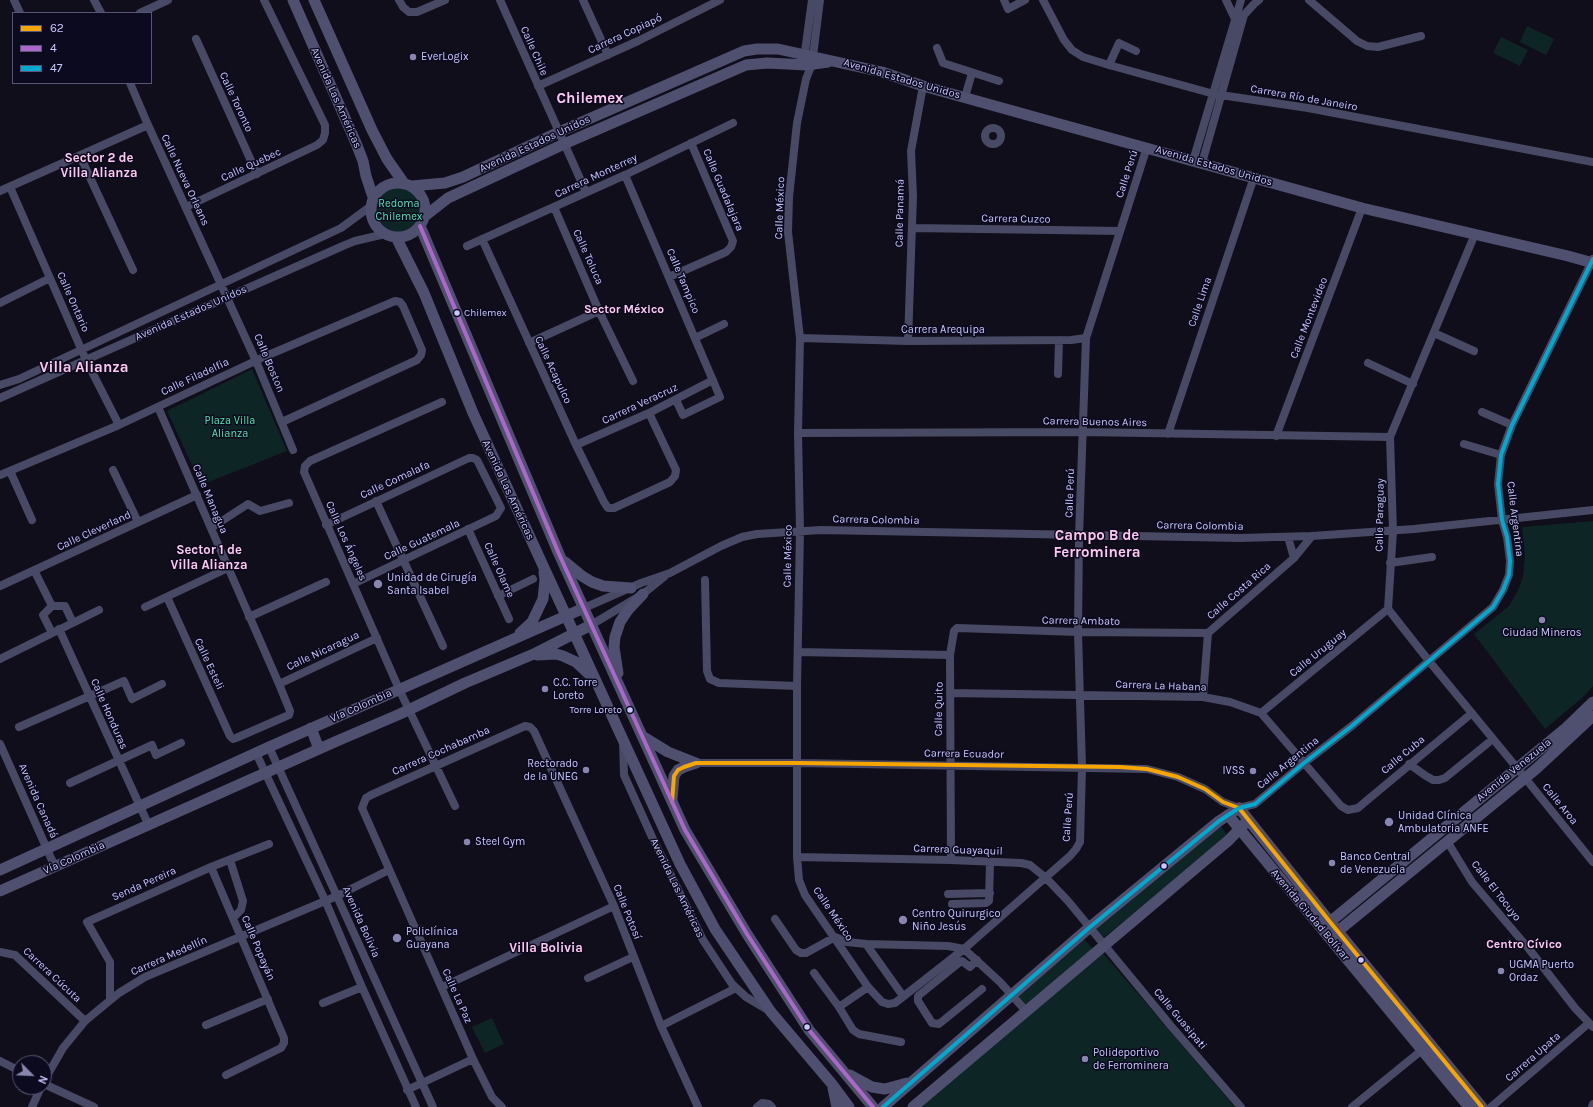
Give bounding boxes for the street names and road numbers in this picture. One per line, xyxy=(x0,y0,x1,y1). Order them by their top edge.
street label: Carrera Copiapó xyxy=(586,11,664,57)
street label: Calle Chile xyxy=(517,24,551,78)
street label: Avenida Las Américas xyxy=(308,46,364,150)
street label: Avenida Estados Unidos xyxy=(842,56,962,102)
street label: Calle Toronto xyxy=(216,70,256,134)
street label: Carrera Río de Janeiro xyxy=(1249,82,1359,114)
street label: Avenida Estados Unidos xyxy=(477,112,593,176)
street label: Calle Nueva Orleans xyxy=(158,132,212,228)
street label: Avenida Estados Unidos xyxy=(1154,143,1274,189)
street label: Calle Quebec xyxy=(219,145,283,185)
street label: Calle Guadalajara xyxy=(700,147,746,233)
street label: Calle Perú xyxy=(1113,148,1141,200)
street label: Carrera Monterrey xyxy=(553,151,639,201)
street label: Calle México xyxy=(772,176,788,240)
street label: Calle Panamá xyxy=(893,179,907,247)
street label: Carrera Cuzco xyxy=(981,212,1051,226)
street label: Calle Toluca xyxy=(570,227,606,287)
street label: Calle Tampico xyxy=(663,246,703,316)
street label: Calle Ontario xyxy=(54,270,92,334)
street label: Calle Lima xyxy=(1185,275,1215,329)
street label: Calle Montevideo xyxy=(1287,276,1331,360)
street label: Avenida Estados Unidos xyxy=(133,282,249,344)
street label: Carrera Arequipa xyxy=(901,323,985,337)
street label: Calle Boston xyxy=(251,332,287,394)
street label: Calle Acapulco xyxy=(532,334,574,406)
street label: Calle Filadelfia xyxy=(159,355,231,399)
street label: Carrera Veracruz xyxy=(600,381,680,427)
street label: Carrera Buenos Aires xyxy=(1043,414,1147,430)
street label: Avenida Las Américas xyxy=(479,438,537,542)
street label: Calle Comalafa xyxy=(358,458,432,502)
street label: Calle Managua xyxy=(189,462,231,536)
street label: Calle Perú xyxy=(1063,468,1077,518)
street label: Calle Paraguay xyxy=(1373,478,1387,552)
street label: Calle Argentina xyxy=(1504,481,1526,557)
street label: Calle Los Ángeles xyxy=(322,499,370,583)
street label: Calle Cleverland xyxy=(55,508,133,554)
street label: Carrera Colombia xyxy=(832,513,920,527)
street label: Calle Guatemala xyxy=(382,517,462,563)
street label: Carrera Colombia xyxy=(1156,519,1244,533)
street label: Calle México xyxy=(781,525,795,587)
street label: Calle Olame xyxy=(481,540,517,600)
street label: Calle Costa Rica xyxy=(1204,560,1274,622)
street label: Carrera Ambato xyxy=(1042,614,1120,628)
street label: Calle Uruguay xyxy=(1287,626,1349,680)
street label: Calle Nicaragua xyxy=(285,628,361,674)
street label: Calle Esteli xyxy=(191,636,227,692)
street label: Calle Honduras xyxy=(87,677,131,751)
street label: Carrera La Habana xyxy=(1115,678,1207,694)
street label: Calle Quito xyxy=(932,682,946,736)
street label: Vía Colombia xyxy=(328,687,394,725)
street label: Carrera Cochabamba xyxy=(390,723,492,779)
street label: Calle Cuba xyxy=(1378,733,1428,777)
street label: Calle Argentina xyxy=(1254,734,1322,792)
street label: Avenida Venezuela xyxy=(1474,736,1554,804)
street label: Carrera Ecuador xyxy=(924,747,1004,761)
street label: Avenida Canadá xyxy=(16,762,60,840)
street label: Calle Aroa xyxy=(1539,781,1581,827)
street label: Calle Perú xyxy=(1060,792,1076,842)
street label: Avenida Las Américas xyxy=(647,836,707,940)
street label: Vía Colombia xyxy=(41,839,107,877)
street label: Carrera Guayaquil xyxy=(913,842,1003,858)
street label: Calle El Tocuyo xyxy=(1468,858,1524,924)
street label: Senda Pereira xyxy=(110,864,178,904)
street label: Avenida Ciudad Bolívar xyxy=(1268,867,1352,963)
street label: Calle Potosí xyxy=(610,882,644,942)
street label: Avenida Bolivia xyxy=(339,884,383,960)
street label: Calle México xyxy=(810,884,856,944)
street label: Calle Popayán xyxy=(238,913,278,983)
street label: Carrera Medellín xyxy=(129,933,209,979)
street label: Carrera Cúcuta xyxy=(20,945,84,1005)
street label: Calle La Paz xyxy=(439,967,475,1025)
street label: Calle Guasipati xyxy=(1151,986,1209,1052)
street label: Carrera Upata xyxy=(1503,1029,1563,1085)

